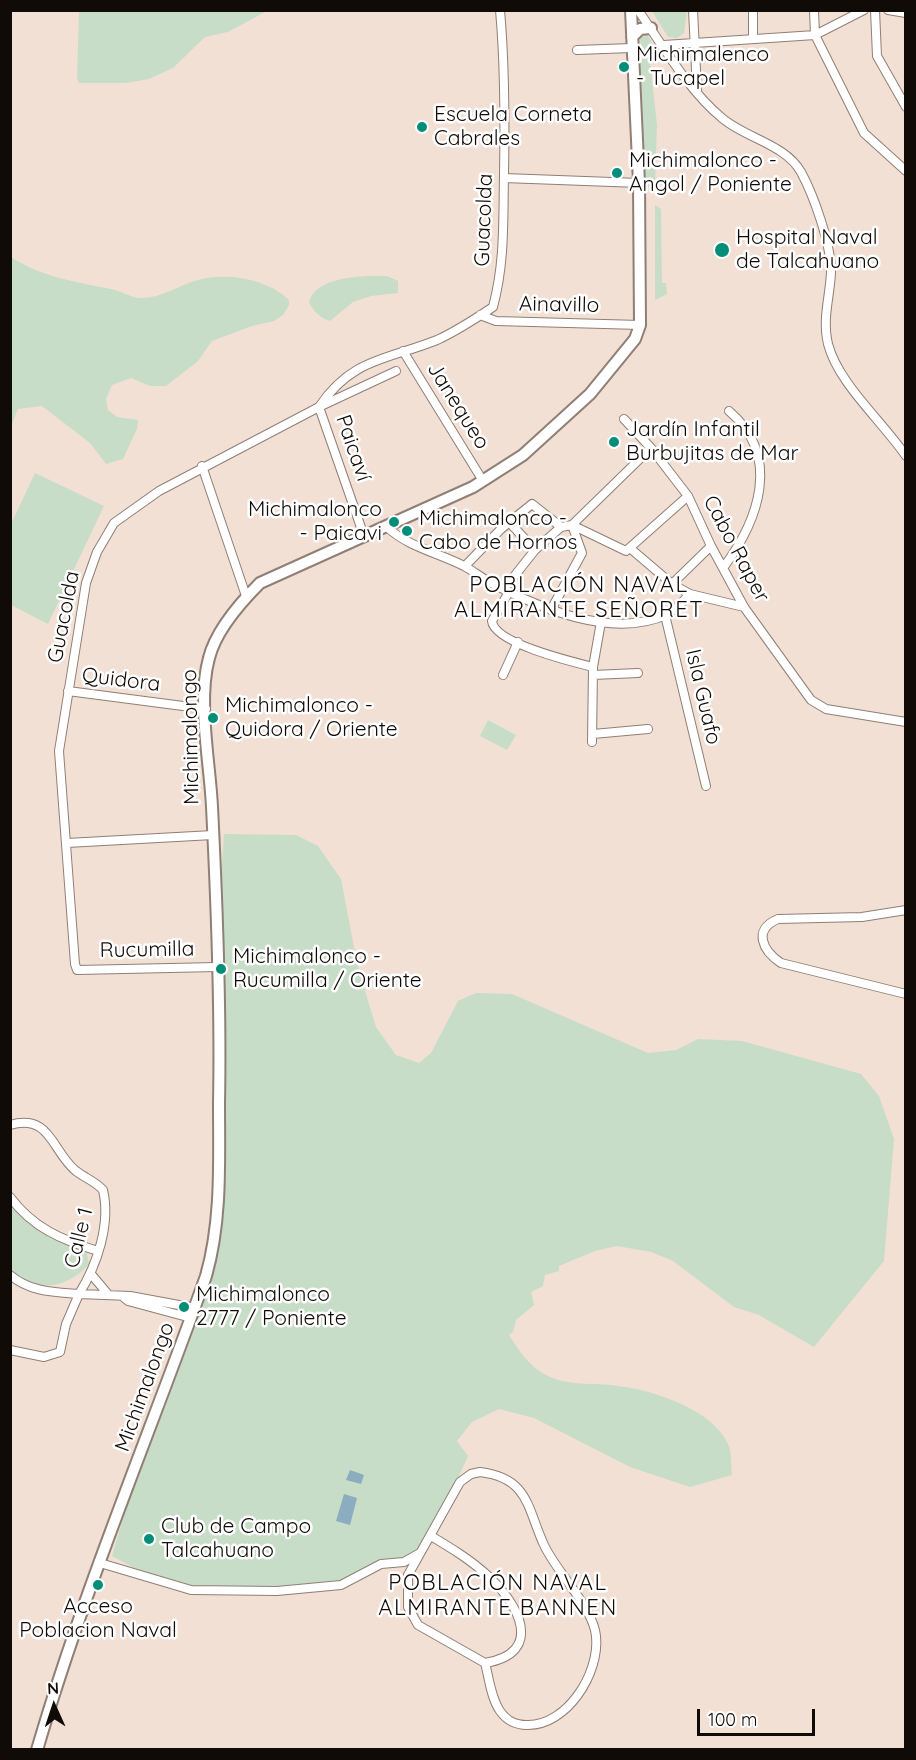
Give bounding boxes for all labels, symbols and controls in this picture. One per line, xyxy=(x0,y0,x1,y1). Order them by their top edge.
place label: Michimalenco - Tucapel xyxy=(636,42,769,92)
marker: Michimalenco - Tucapel xyxy=(617,60,631,74)
place label: Escuela Corneta Cabrales xyxy=(434,102,592,152)
marker: Escuela Corneta Cabrales xyxy=(415,120,429,134)
place label: Michimalonco - Angol / Poniente xyxy=(629,148,792,198)
marker: Michimalonco - Angol / Poniente xyxy=(610,166,624,180)
street label: Guacolda xyxy=(470,173,498,267)
place label: Hospital Naval de Talcahuano xyxy=(736,225,879,275)
marker: Hospital Naval de Talcahuano xyxy=(713,241,731,259)
street label: Ainavillo xyxy=(519,292,599,318)
street label: Janequeo xyxy=(421,358,495,454)
street label: Paicaví xyxy=(330,411,376,485)
place label: Jardín Infantil Burbujitas de Mar xyxy=(626,417,798,467)
marker: Jardín Infantil Burbujitas de Mar xyxy=(607,435,621,449)
street label: Cabo Raper xyxy=(697,491,775,607)
place label: Michimalonco - Paicavi xyxy=(248,497,382,547)
place label: Michimalonco - Cabo de Hornos xyxy=(419,506,577,556)
marker: Michimalonco - Paicavi xyxy=(387,515,401,529)
marker: Michimalonco - Cabo de Hornos xyxy=(400,524,414,538)
street label: Guacolda xyxy=(43,569,85,665)
district label: POBLACIÓN NAVAL ALMIRANTE SEÑORET xyxy=(454,572,704,624)
street label: Isla Guafo xyxy=(680,647,726,747)
street label: Quidora xyxy=(80,663,162,697)
street label: Michimalongo xyxy=(177,669,205,805)
place label: Michimalonco - Quidora / Oriente xyxy=(225,693,398,743)
marker: Michimalonco - Quidora / Oriente xyxy=(206,711,220,725)
street label: Rucumilla xyxy=(99,937,195,963)
place label: Michimalonco - Rucumilla / Oriente xyxy=(233,944,422,994)
marker: Michimalonco - Rucumilla / Oriente xyxy=(214,962,228,976)
street label: Calle 1 xyxy=(59,1205,99,1271)
place label: Michimalonco 2777 / Poniente xyxy=(196,1282,346,1332)
marker: Michimalonco 2777 / Poniente xyxy=(177,1300,191,1314)
street label: Michimalongo xyxy=(110,1319,180,1455)
place label: Club de Campo Talcahuano xyxy=(161,1514,311,1564)
marker: Club de Campo Talcahuano xyxy=(142,1532,156,1546)
district label: POBLACIÓN NAVAL ALMIRANTE BANNEN xyxy=(378,1570,618,1622)
marker: Acceso Poblacion Naval xyxy=(91,1578,105,1592)
place label: Acceso Poblacion Naval xyxy=(19,1594,177,1644)
north arrow xyxy=(24,1676,84,1736)
text: N xyxy=(47,1678,59,1698)
scale bar xyxy=(700,1697,818,1735)
text: 100 m xyxy=(708,1708,757,1731)

